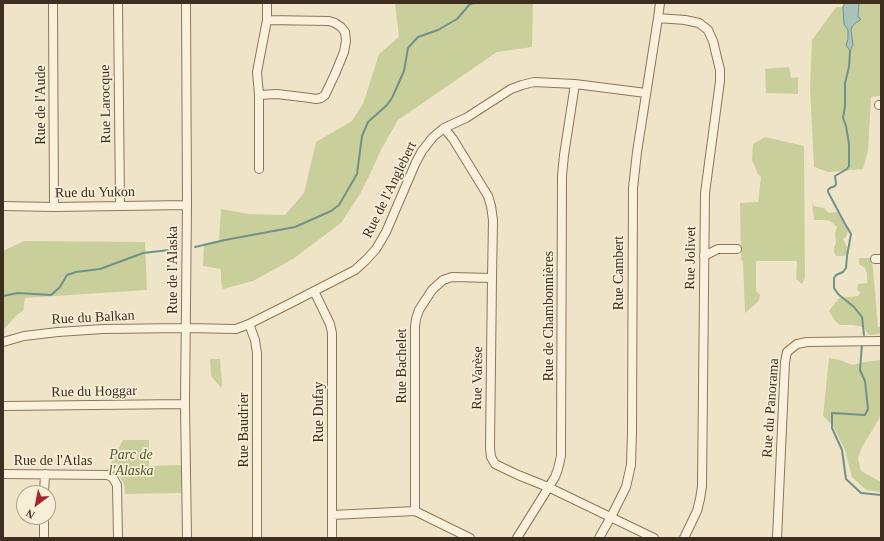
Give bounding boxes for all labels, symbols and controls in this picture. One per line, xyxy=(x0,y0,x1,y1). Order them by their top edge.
street label: Rue Larocque xyxy=(97,64,115,144)
street label: Rue de l'Aude xyxy=(33,65,49,145)
street label: Rue de l'Anglebert xyxy=(359,139,421,241)
street label: Rue du Yukon xyxy=(55,184,135,202)
street label: Rue de l'Alaska xyxy=(165,226,181,314)
street label: Rue Jolivet xyxy=(682,226,700,290)
street label: Rue Cambert xyxy=(611,236,627,310)
street label: Rue de Chambonnières xyxy=(541,251,557,381)
street label: Rue du Balkan xyxy=(51,307,135,329)
street label: Rue Bachelet xyxy=(394,328,410,404)
street label: Rue Varèse xyxy=(469,346,487,410)
street label: Rue du Panorama xyxy=(759,358,783,458)
street label: Rue Dufay xyxy=(311,381,327,443)
street label: Rue du Hoggar xyxy=(51,383,137,401)
street label: Rue Baudrier xyxy=(236,392,252,468)
park label: Parc de l'Alaska xyxy=(109,447,153,480)
street label: Rue de l'Atlas xyxy=(14,453,92,469)
north arrow xyxy=(16,485,56,525)
text: N xyxy=(24,507,37,522)

